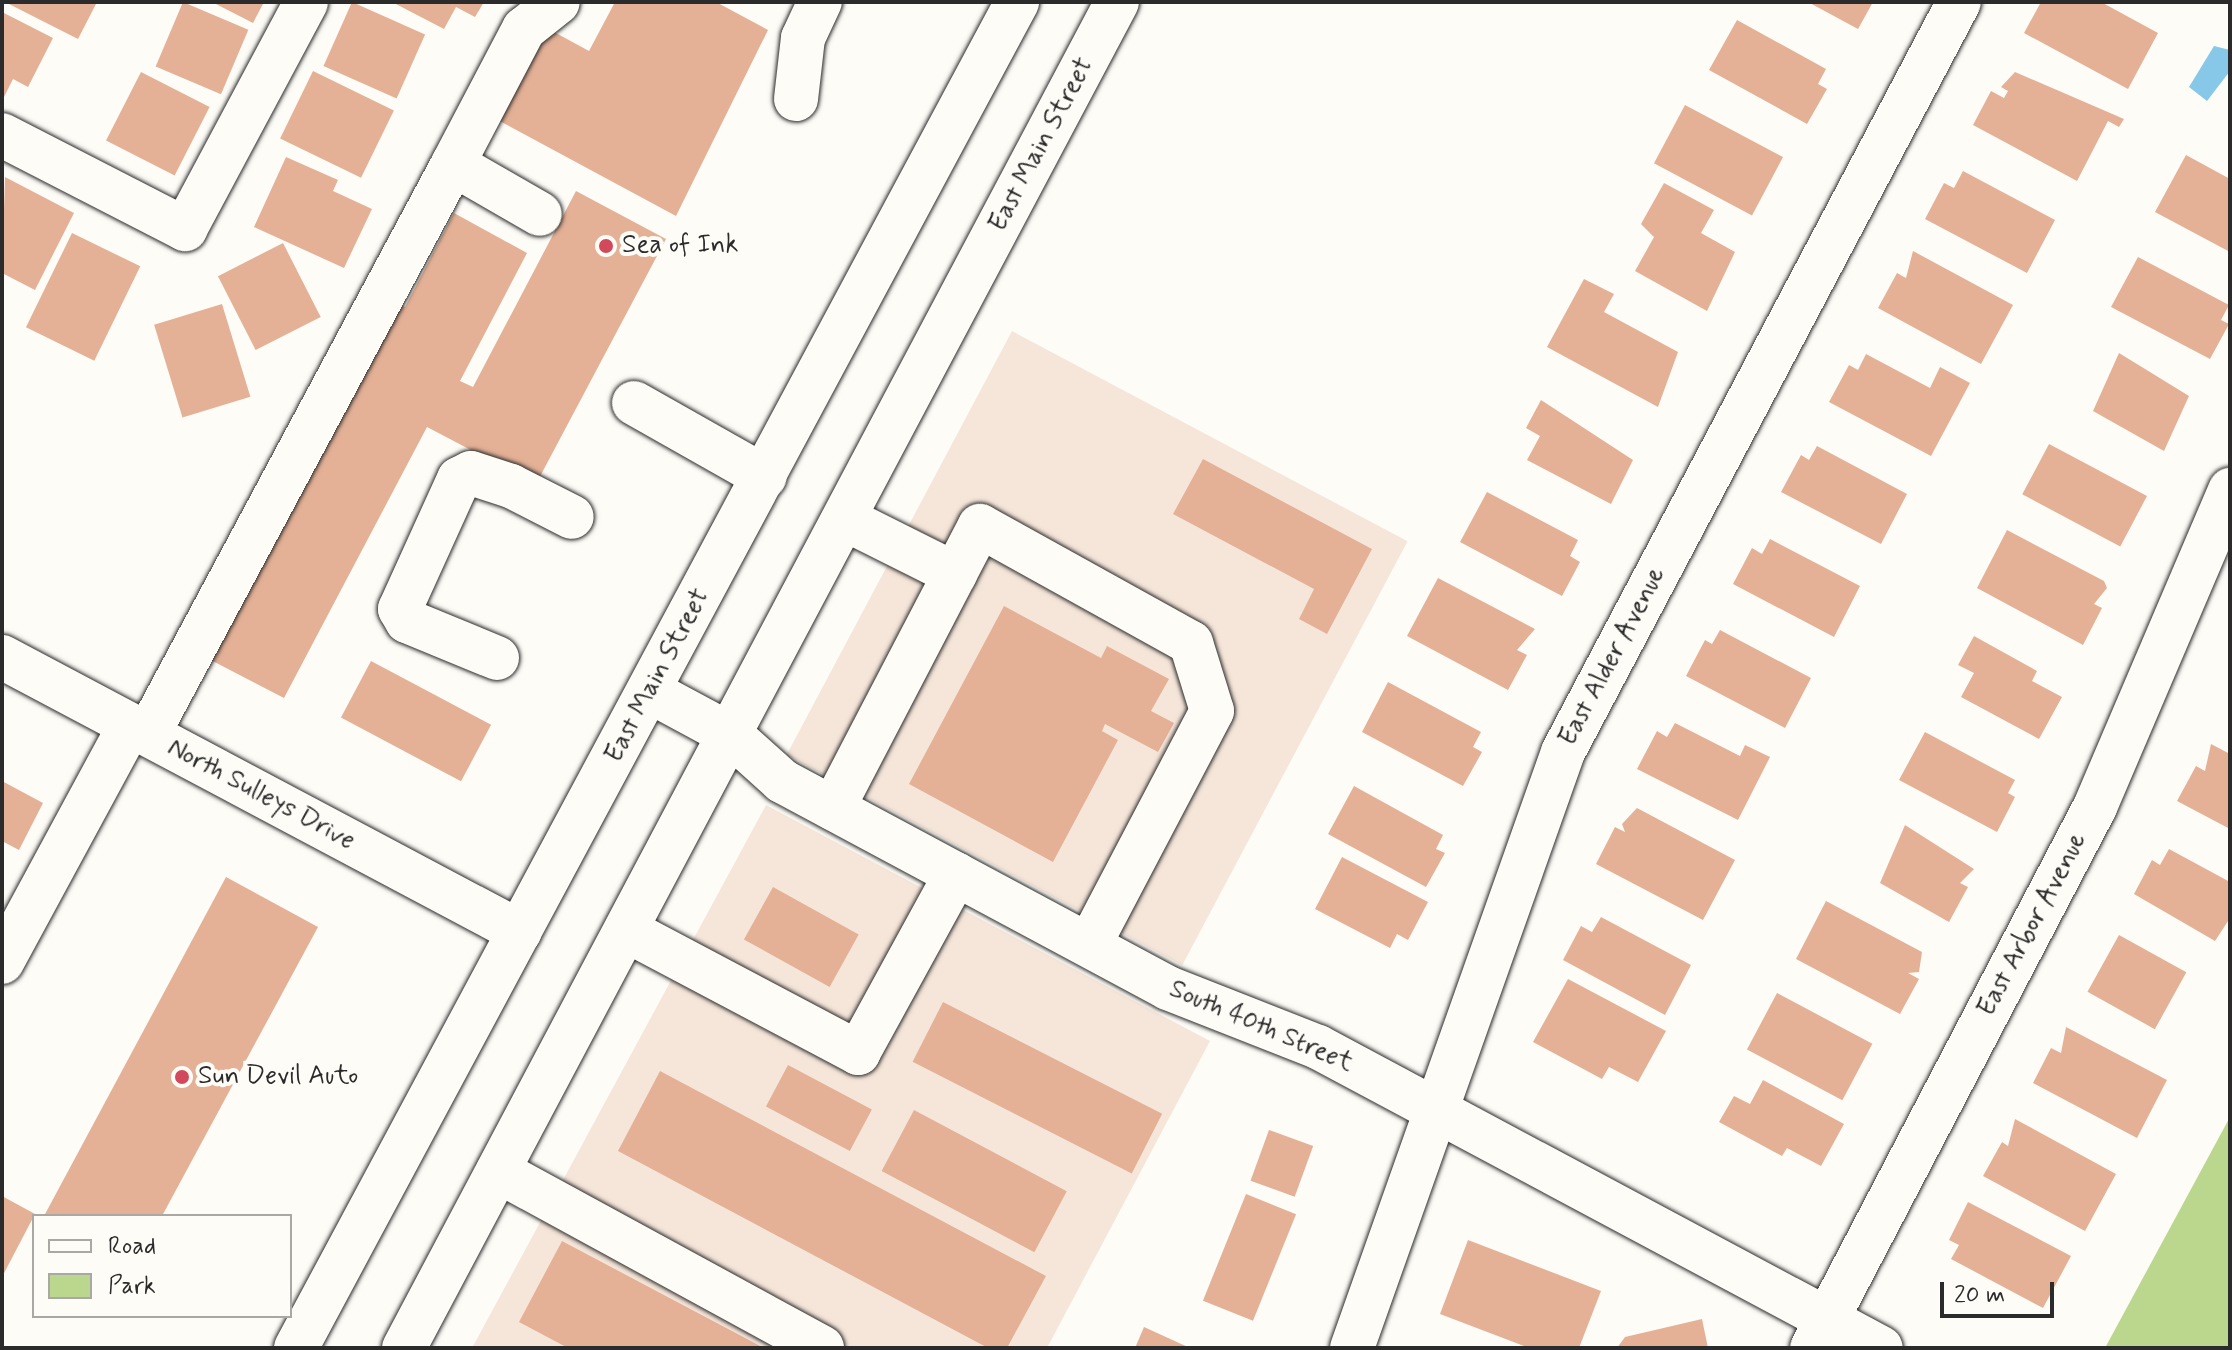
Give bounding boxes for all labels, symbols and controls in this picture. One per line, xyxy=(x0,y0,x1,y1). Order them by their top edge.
street label: East Main Street xyxy=(983,53,1101,237)
place label: Sea of Ink xyxy=(622,230,740,262)
marker: Sea of Ink xyxy=(597,237,615,255)
street label: East Alder Avenue xyxy=(1552,561,1674,753)
street label: East Main Street xyxy=(599,584,717,768)
street label: North Sulleys Drive xyxy=(163,733,359,857)
street label: East Arbor Avenue xyxy=(1971,826,2095,1024)
street label: South 40th Street xyxy=(1164,974,1358,1080)
place label: Sun Devil Auto xyxy=(198,1061,357,1093)
marker: Sun Devil Auto xyxy=(173,1068,191,1086)
legend xyxy=(32,1214,292,1318)
text: Road xyxy=(108,1231,156,1262)
scale bar xyxy=(1944,1266,2058,1316)
text: Park xyxy=(108,1271,156,1302)
text: 20 m xyxy=(1954,1280,2005,1311)

